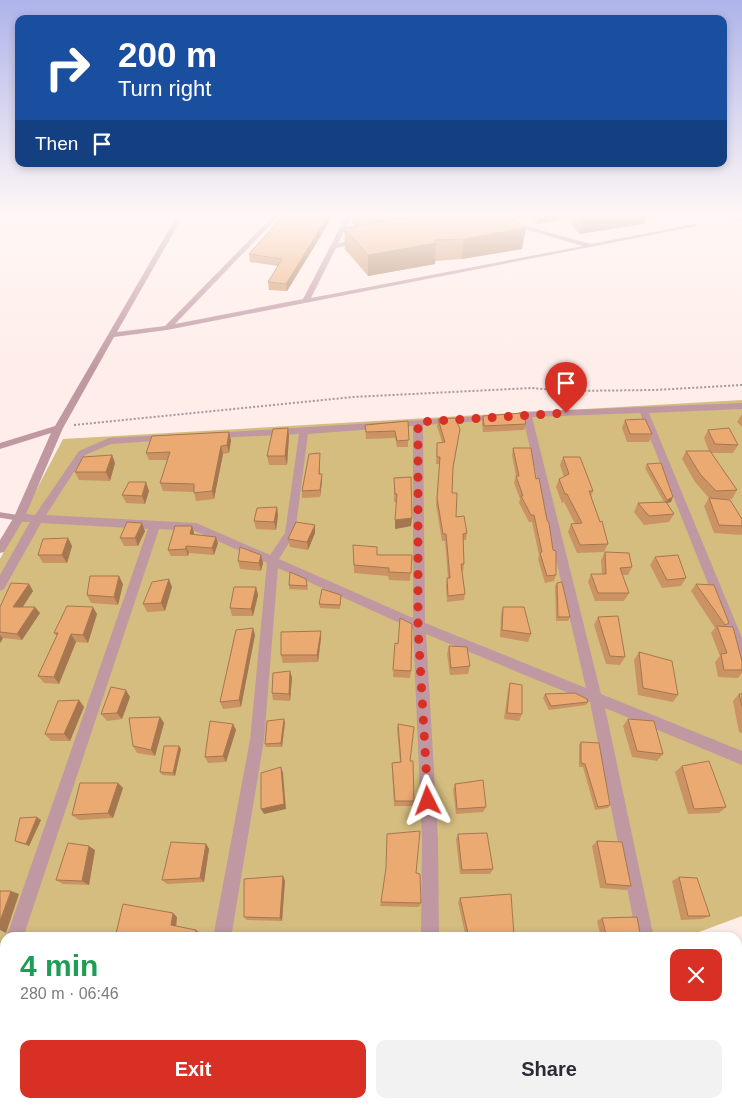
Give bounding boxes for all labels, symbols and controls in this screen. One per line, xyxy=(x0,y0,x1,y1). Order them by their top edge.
icon: right xyxy=(35,35,100,100)
text: 200 m xyxy=(118,35,217,74)
text: Turn right xyxy=(118,76,211,101)
icon: arrive xyxy=(88,130,116,158)
text: Then xyxy=(35,133,78,154)
pin xyxy=(545,362,587,413)
icon: arrive xyxy=(552,369,580,397)
position arrow xyxy=(401,774,453,826)
text: 4 min xyxy=(20,949,98,982)
button: close xyxy=(670,949,722,1001)
text: 280 m · 06:46 xyxy=(20,985,119,1002)
button: Exit xyxy=(20,1040,366,1098)
button: Share xyxy=(376,1040,722,1098)

